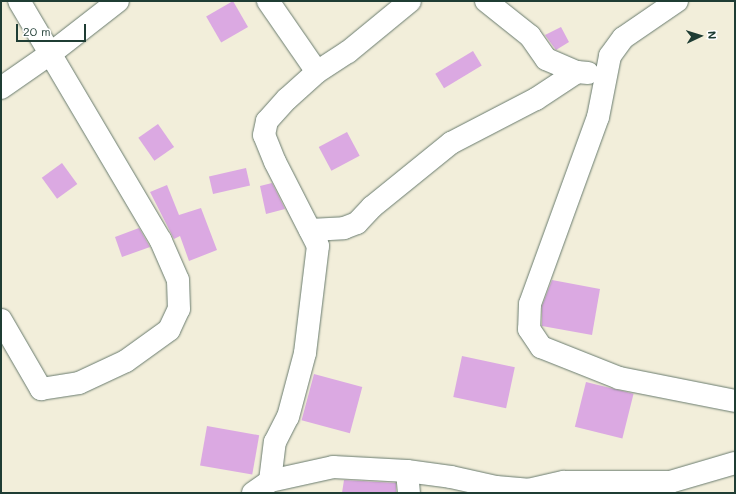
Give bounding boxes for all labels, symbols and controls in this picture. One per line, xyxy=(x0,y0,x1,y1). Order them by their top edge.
scale bar xyxy=(18,16,88,42)
north arrow xyxy=(680,16,720,56)
text: 20 m xyxy=(23,23,51,39)
text: N xyxy=(705,30,720,40)

